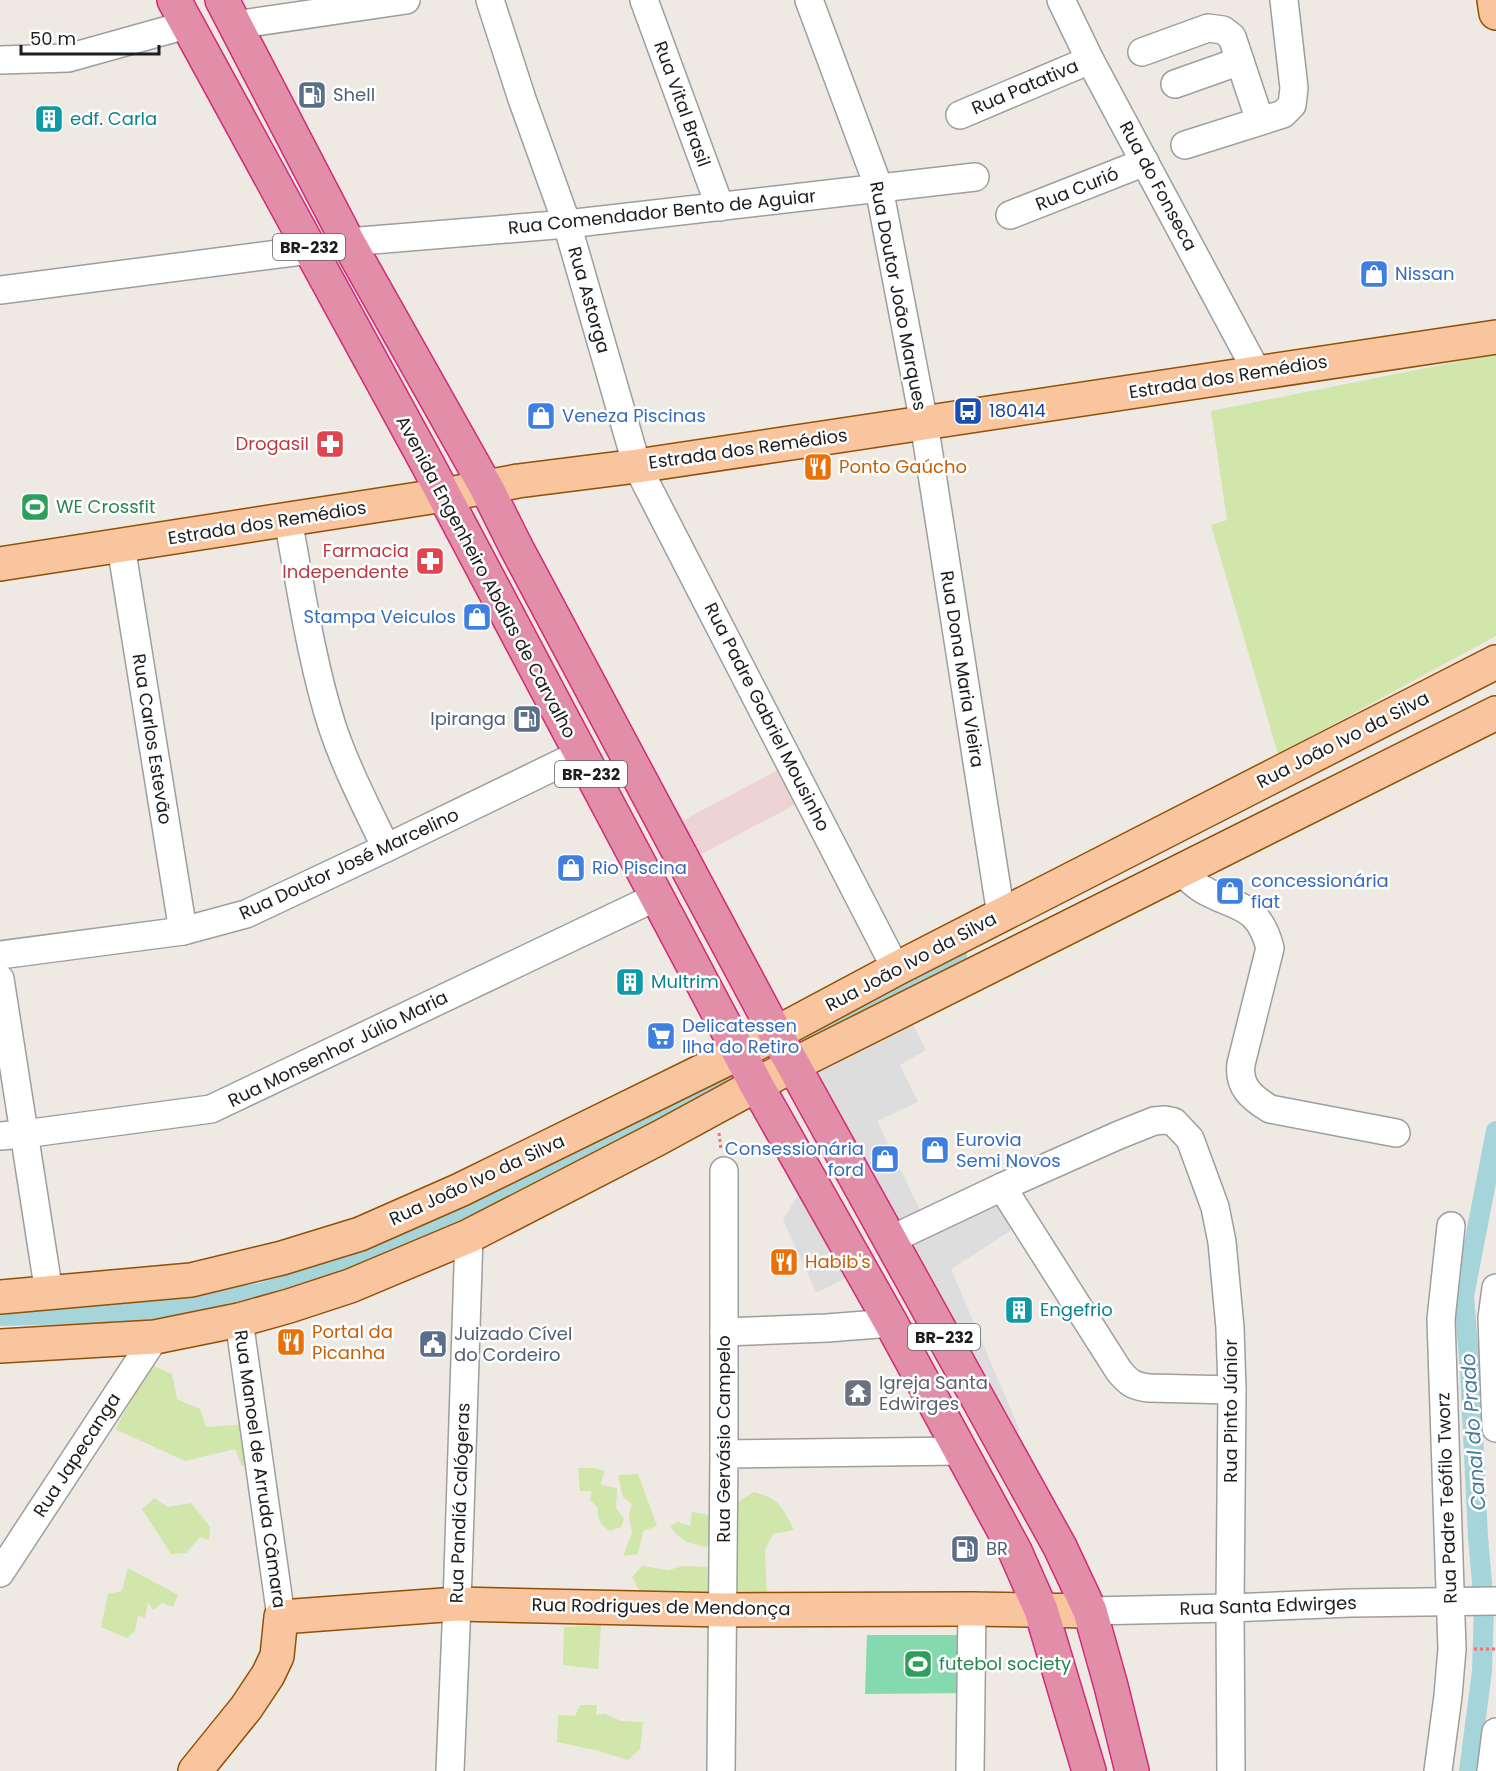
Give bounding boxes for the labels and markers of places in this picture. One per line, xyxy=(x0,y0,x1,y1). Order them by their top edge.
fuel station icon: Shell xyxy=(296,79,328,111)
place label: Shell xyxy=(333,82,375,107)
building icon: edf. Carla xyxy=(33,103,65,135)
place label: edf. Carla xyxy=(70,106,157,131)
shop icon: Nissan xyxy=(1358,258,1390,290)
place label: Nissan xyxy=(1395,261,1455,286)
bus stop icon: 180414 xyxy=(952,395,984,427)
place label: 180414 xyxy=(989,398,1046,423)
shop icon: Veneza Piscinas xyxy=(525,400,557,432)
place label: Veneza Piscinas xyxy=(562,403,706,428)
pharmacy icon: Drogasil xyxy=(314,428,346,460)
place label: Drogasil xyxy=(235,431,309,456)
restaurant icon: Ponto Gaúcho xyxy=(802,451,834,483)
place label: Ponto Gaúcho xyxy=(839,454,967,479)
sports icon: WE Crossfit xyxy=(19,491,51,523)
place label: WE Crossfit xyxy=(56,494,155,519)
place label: Farmacia Independente xyxy=(282,538,409,584)
pharmacy icon: Farmacia Independente xyxy=(414,545,446,577)
shop icon: Stampa Veiculos xyxy=(461,601,493,633)
place label: Stampa Veiculos xyxy=(303,604,456,629)
fuel station icon: Ipiranga xyxy=(511,703,543,735)
place label: Ipiranga xyxy=(430,706,506,731)
shop icon: Rio Piscina xyxy=(555,852,587,884)
place label: Rio Piscina xyxy=(592,855,687,880)
place label: concessionária fiat xyxy=(1251,868,1389,914)
shop icon: concessionária fiat xyxy=(1214,875,1246,907)
building icon: Multrim xyxy=(614,966,646,998)
place label: Multrim xyxy=(651,969,719,994)
place label: Delicatessen Ilha do Retiro xyxy=(682,1013,799,1059)
supermarket icon: Delicatessen Ilha do Retiro xyxy=(645,1020,677,1052)
place label: Eurovia Semi Novos xyxy=(956,1127,1061,1173)
shop icon: Eurovia Semi Novos xyxy=(919,1134,951,1166)
place label: Consessionária ford xyxy=(725,1136,864,1182)
shop icon: Consessionária ford xyxy=(869,1143,901,1175)
restaurant icon: Habib's xyxy=(768,1246,800,1278)
place label: Habib's xyxy=(805,1249,871,1274)
building icon: Engefrio xyxy=(1003,1294,1035,1326)
place label: Engefrio xyxy=(1040,1297,1113,1322)
place label: Portal da Picanha xyxy=(312,1319,393,1365)
place label: Juizado Cível do Cordeiro xyxy=(454,1321,572,1367)
restaurant icon: Portal da Picanha xyxy=(275,1326,307,1358)
public building icon: Juizado Cível do Cordeiro xyxy=(417,1328,449,1360)
place label: Igreja Santa Edwirges xyxy=(879,1370,988,1416)
temple icon: Igreja Santa Edwirges xyxy=(842,1377,874,1409)
fuel station icon: BR xyxy=(949,1533,981,1565)
place label: BR xyxy=(986,1536,1008,1561)
sports icon: futebol society xyxy=(902,1648,934,1680)
place label: futebol society xyxy=(939,1651,1071,1676)

